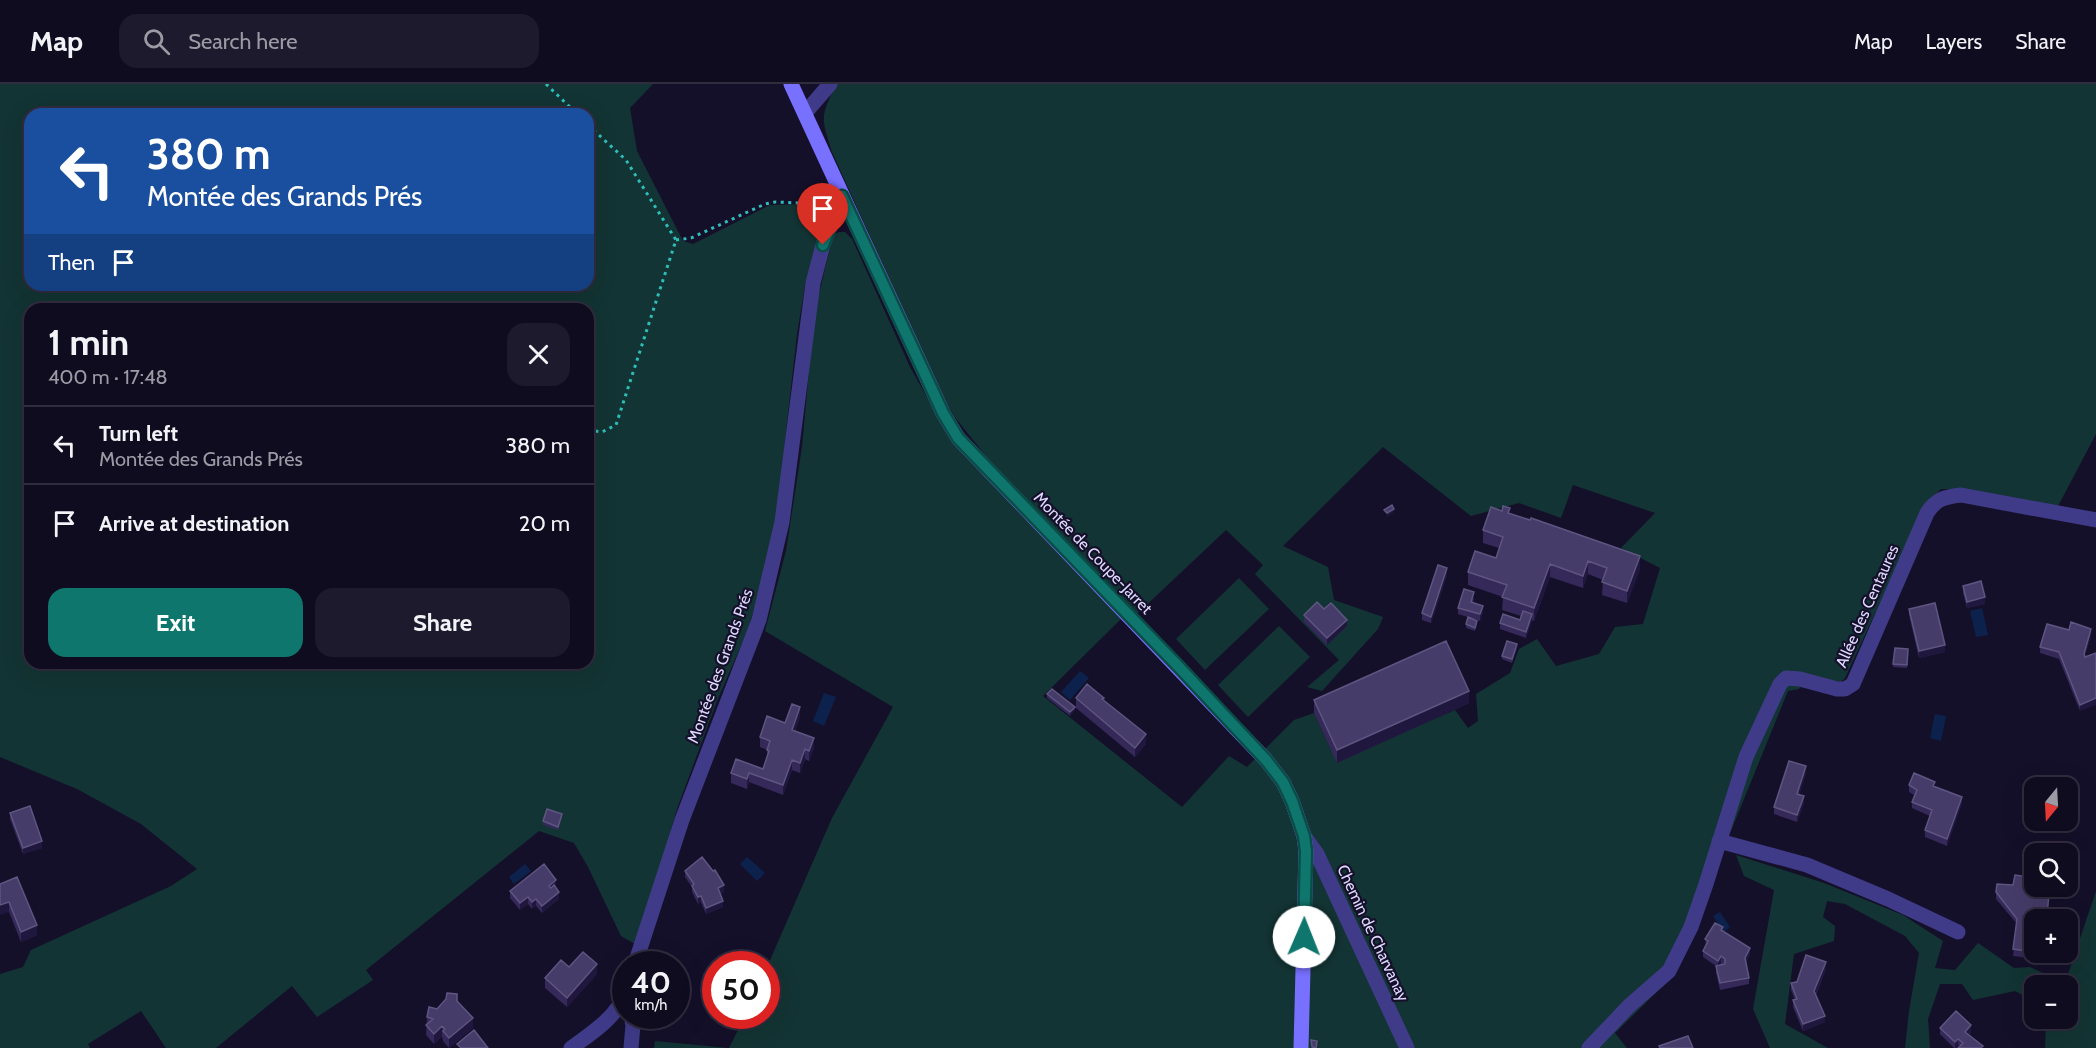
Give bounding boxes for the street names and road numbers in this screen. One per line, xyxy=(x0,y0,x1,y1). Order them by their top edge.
street label: Montée de Coupe-Jarret xyxy=(1030,488,1157,618)
street label: Allée des Centaures xyxy=(1831,541,1903,670)
street label: Montée des Grands Prés xyxy=(683,586,757,746)
street label: Chemin de Charvanay xyxy=(1333,862,1413,1004)

